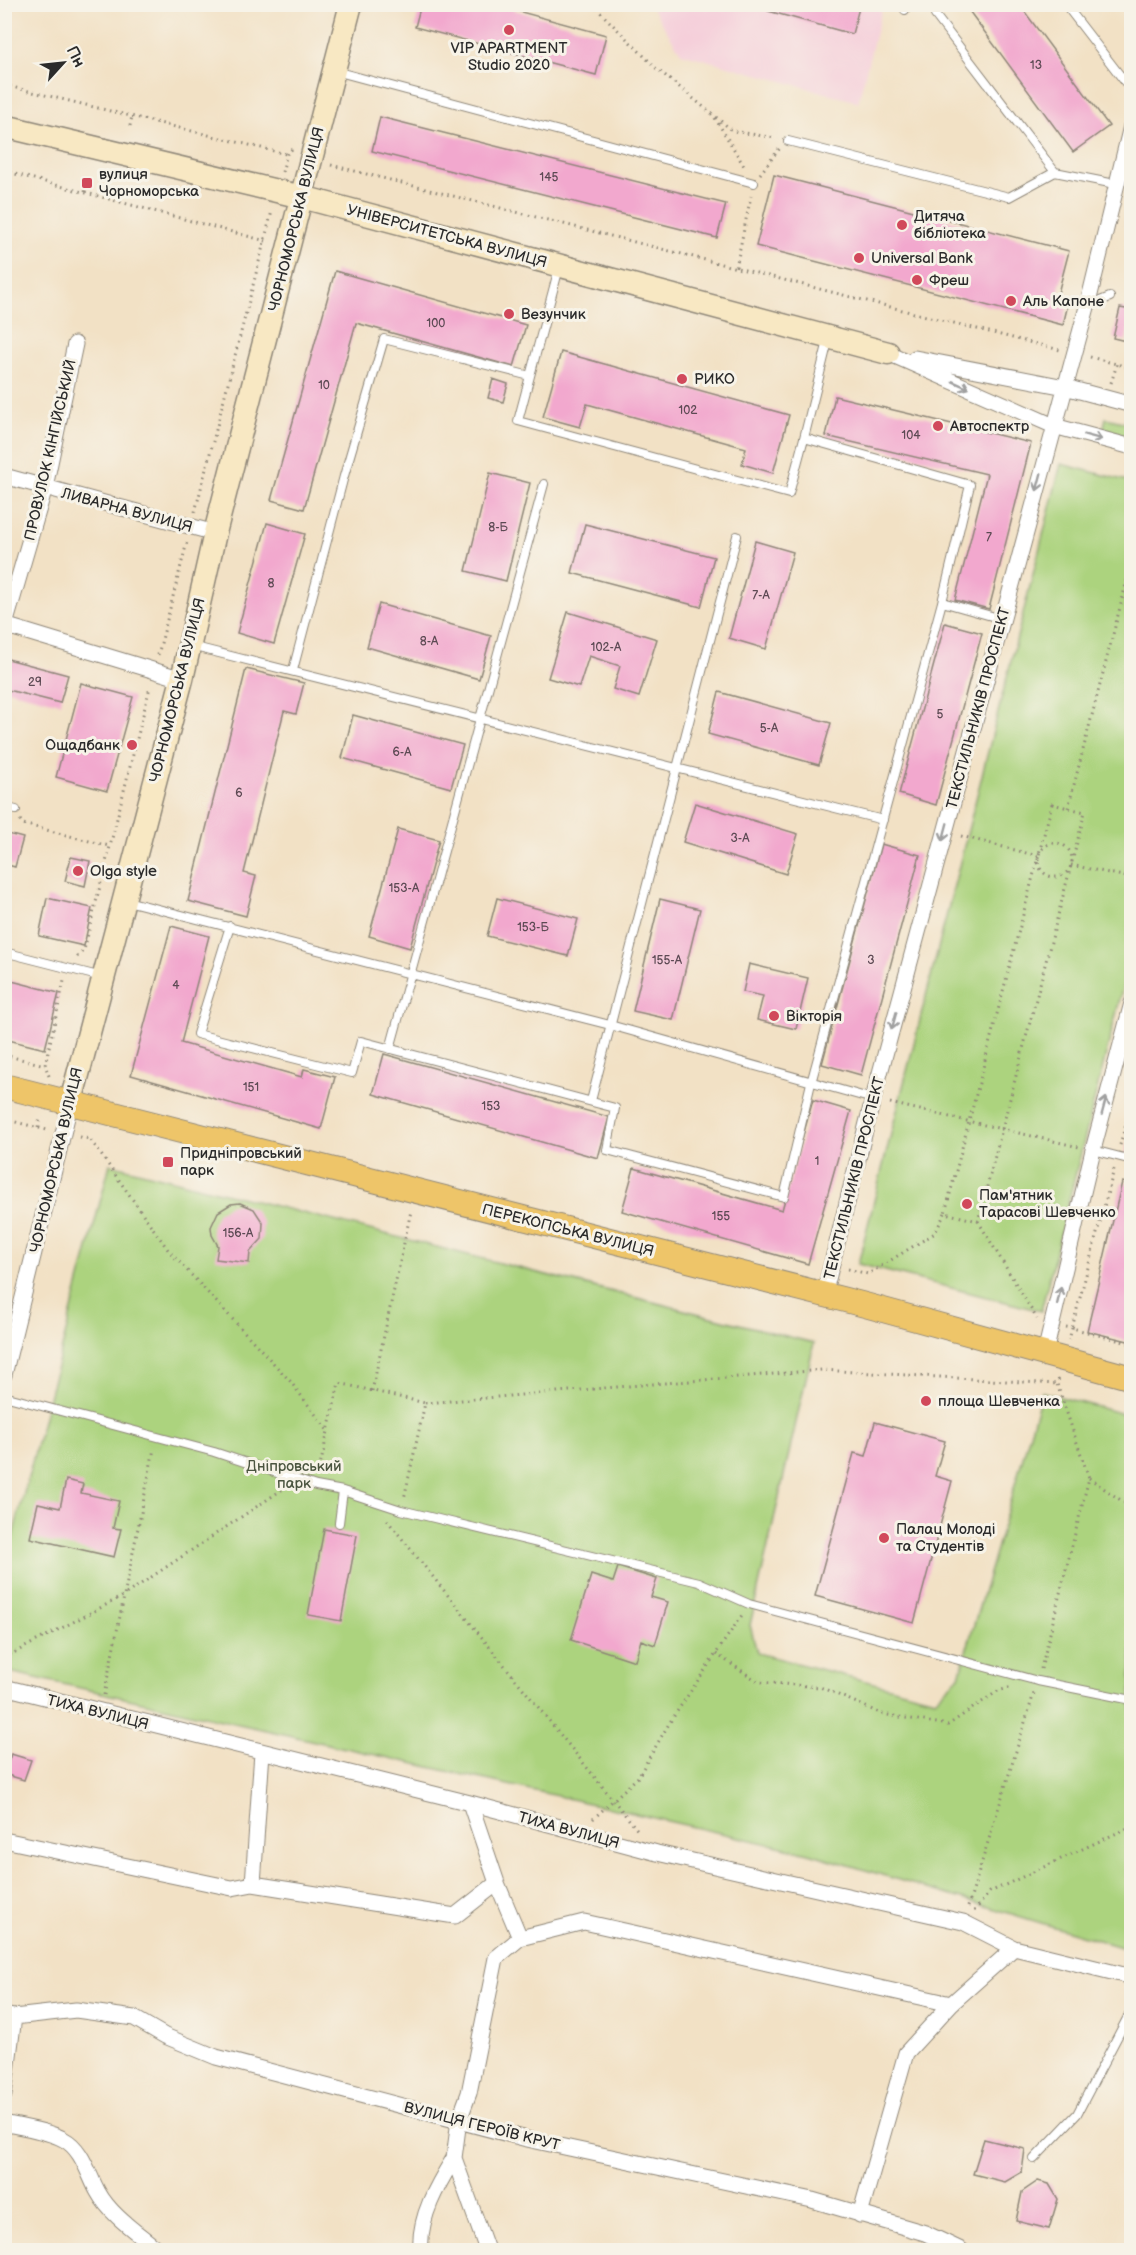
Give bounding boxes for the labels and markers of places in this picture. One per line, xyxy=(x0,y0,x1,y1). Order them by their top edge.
marker: VIP APARTMENT Studio 2020 xyxy=(502,23,516,37)
place label: VIP APARTMENT Studio 2020 xyxy=(451,39,567,75)
place label: вулиця Чорноморська xyxy=(99,165,199,201)
marker: вулиця Чорноморська xyxy=(80,176,94,190)
place label: Дитяча бібліотека xyxy=(914,207,986,243)
marker: Дитяча бібліотека xyxy=(895,218,909,232)
place label: Universal Bank xyxy=(871,249,973,268)
marker: Universal Bank xyxy=(852,251,866,265)
place label: Фреш xyxy=(929,271,969,290)
marker: Фреш xyxy=(910,273,924,287)
place label: Аль Капоне xyxy=(1022,292,1104,311)
marker: Аль Капоне xyxy=(1004,294,1018,308)
place label: Везунчик xyxy=(521,305,586,324)
marker: Везунчик xyxy=(502,307,516,321)
place label: РИКО xyxy=(694,370,735,389)
marker: РИКО xyxy=(675,372,689,386)
place label: Автоспектр xyxy=(949,417,1030,436)
marker: Автоспектр xyxy=(931,419,945,433)
place label: Ощадбанк xyxy=(45,736,120,755)
marker: Ощадбанк xyxy=(125,738,139,752)
place label: Olga style xyxy=(90,862,157,881)
marker: Olga style xyxy=(71,864,85,878)
place label: Вікторія xyxy=(786,1007,842,1026)
marker: Вікторія xyxy=(767,1009,781,1023)
place label: Придніпровський парк xyxy=(180,1144,302,1180)
marker: Придніпровський парк xyxy=(161,1155,175,1169)
place label: Пам'ятник Тарасові Шевченко xyxy=(979,1186,1116,1222)
marker: Пам'ятник Тарасові Шевченко xyxy=(960,1197,974,1211)
place label: площа Шевченка xyxy=(938,1392,1060,1411)
marker: площа Шевченка xyxy=(919,1394,933,1408)
place label: Палац Молоді та Студентів xyxy=(896,1520,995,1556)
marker: Палац Молоді та Студентів xyxy=(877,1531,891,1545)

